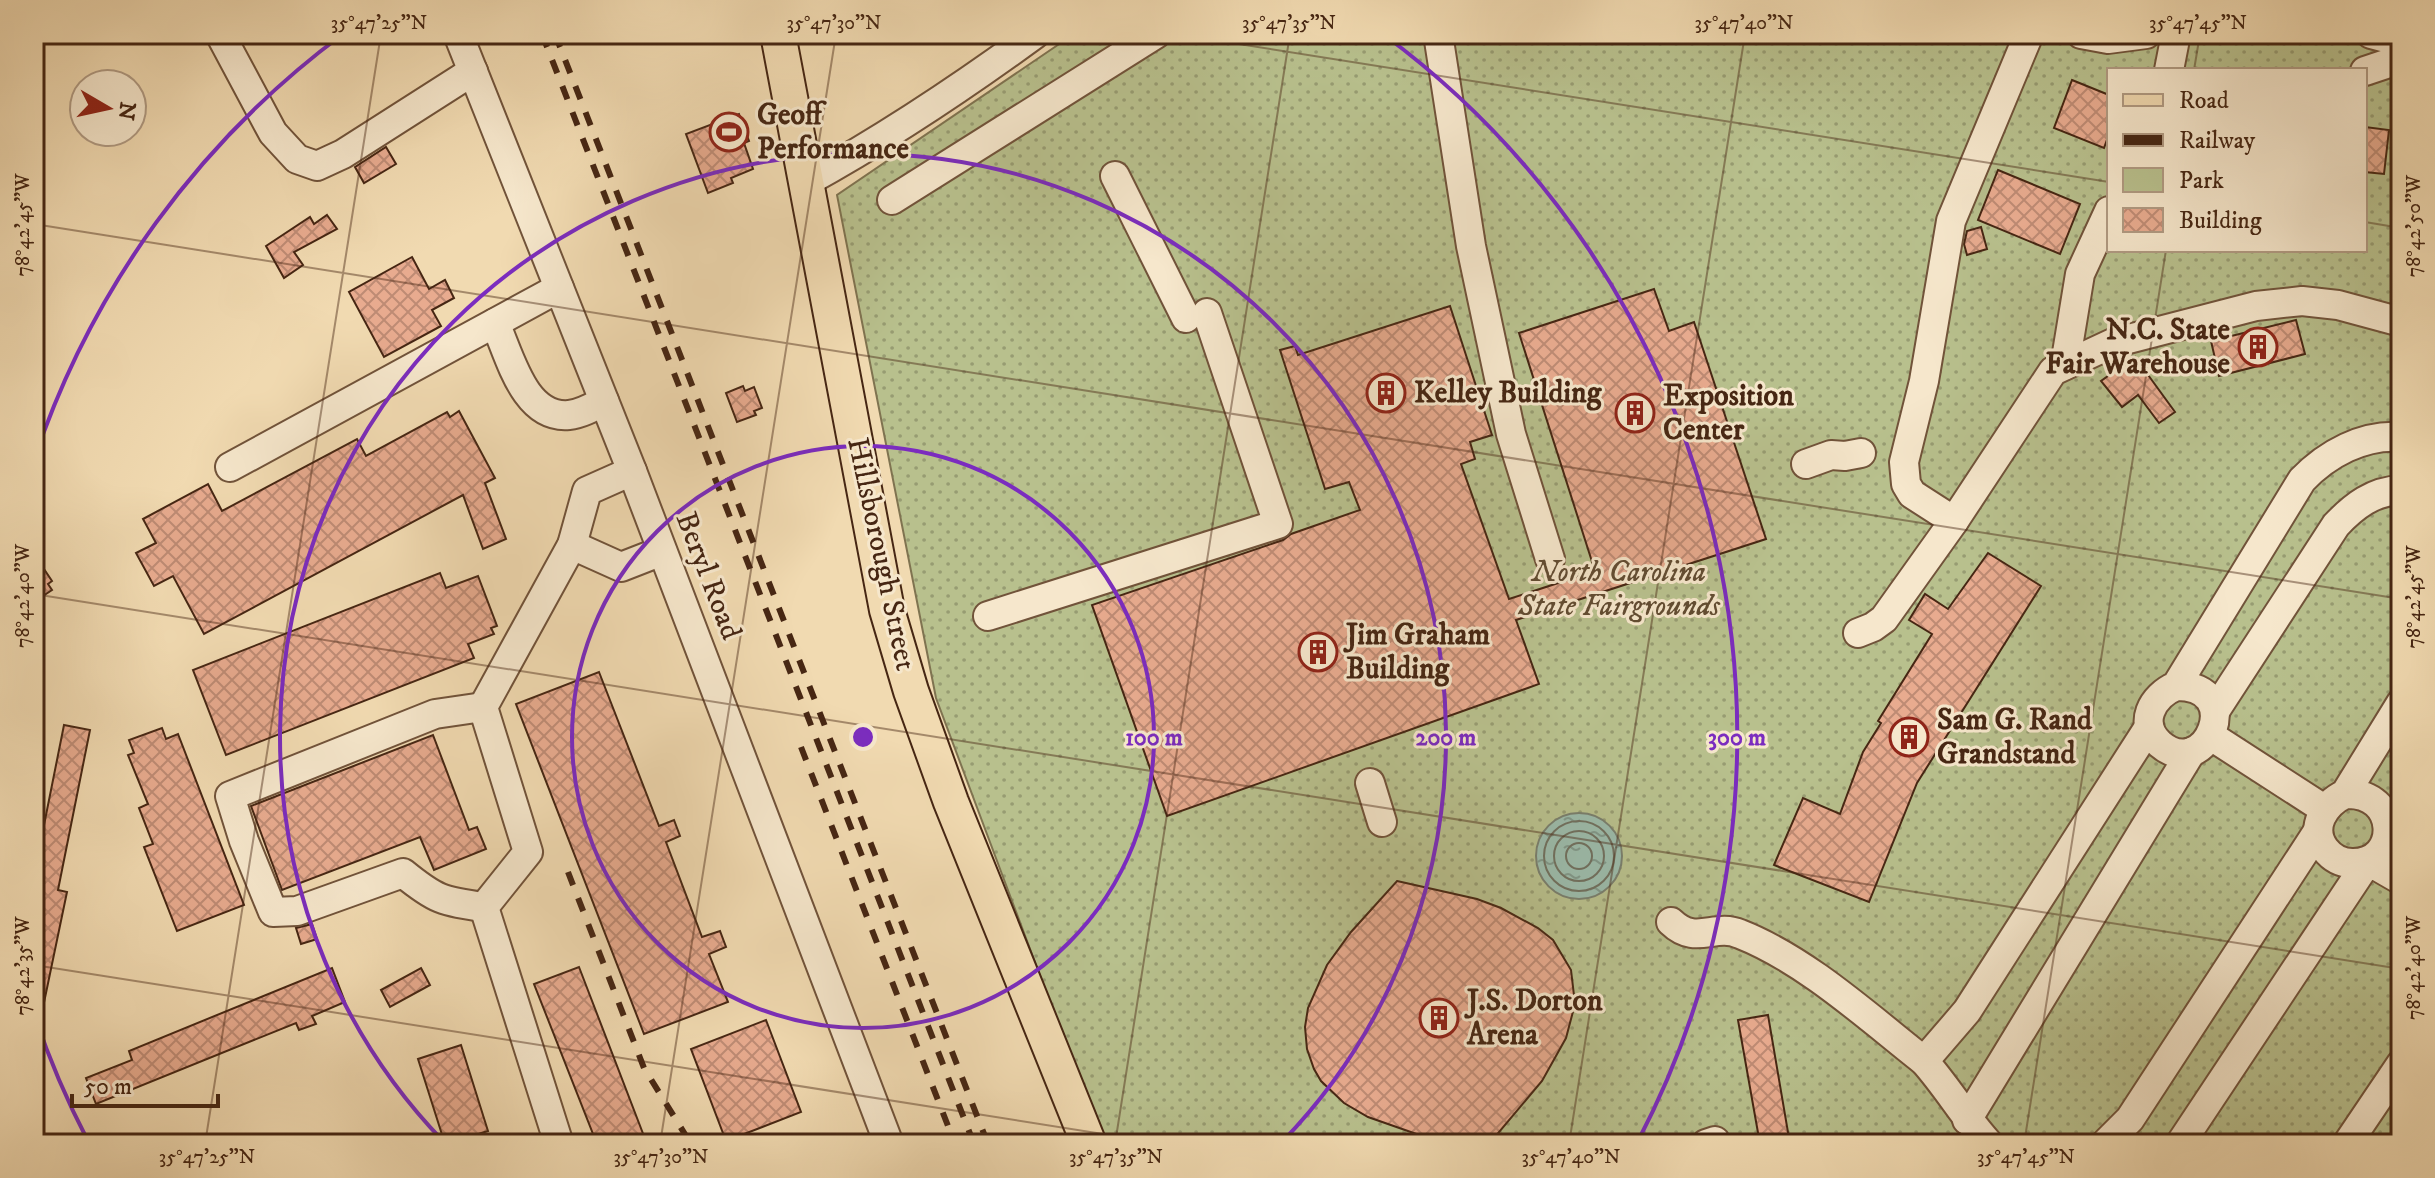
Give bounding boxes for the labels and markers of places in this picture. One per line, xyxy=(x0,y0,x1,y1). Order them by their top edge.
place label: Geoff Performance xyxy=(757,97,909,168)
sports icon: Geoff Performance xyxy=(708,111,750,153)
place label: N.C. State Fair Warehouse xyxy=(2045,312,2231,383)
building icon: N.C. State Fair Warehouse xyxy=(2237,326,2279,368)
building icon: Kelley Building xyxy=(1365,372,1407,414)
place label: Kelley Building xyxy=(1414,375,1603,412)
place label: Exposition Center xyxy=(1663,378,1794,449)
building icon: Exposition Center xyxy=(1614,392,1656,434)
place label: Jim Graham Building xyxy=(1343,617,1490,688)
building icon: Jim Graham Building xyxy=(1297,631,1339,673)
place label: Sam G. Rand Grandstand xyxy=(1937,702,2093,773)
building icon: Sam G. Rand Grandstand xyxy=(1888,716,1930,758)
centre of rings xyxy=(849,723,877,751)
place label: J.S. Dorton Arena xyxy=(1464,983,1603,1054)
building icon: J.S. Dorton Arena xyxy=(1418,997,1460,1039)

